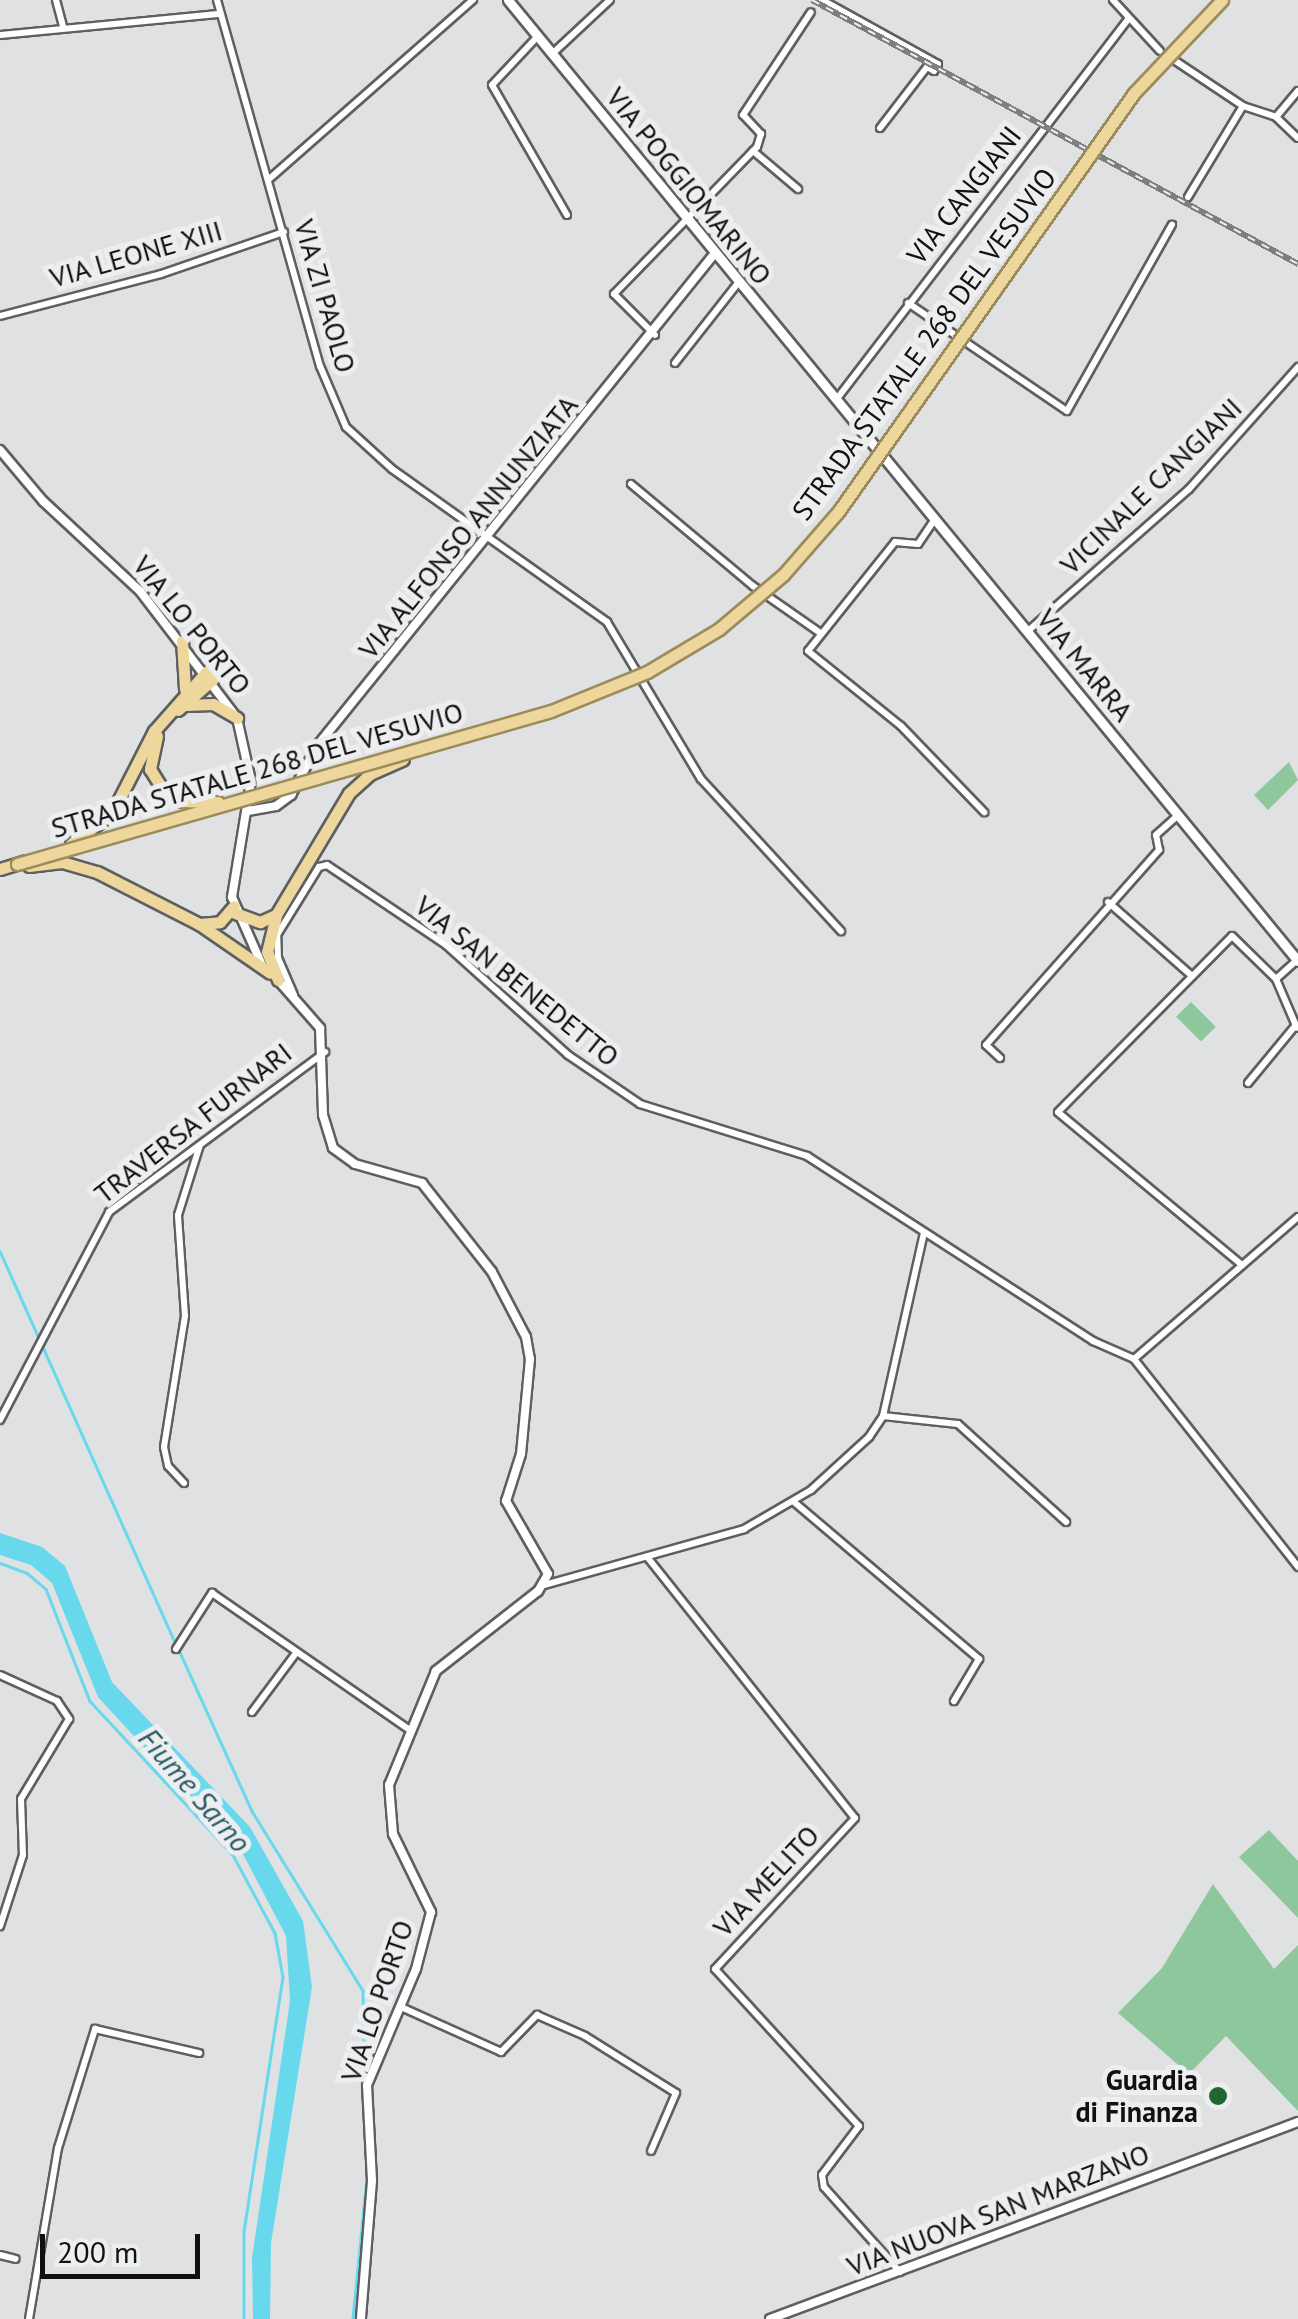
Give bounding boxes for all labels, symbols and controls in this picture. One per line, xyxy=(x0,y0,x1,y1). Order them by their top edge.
street label: VIA POGGIOMARINO xyxy=(599,80,779,292)
street label: VIA CANGIANI xyxy=(899,119,1029,271)
street label: STRADA STATALE 268 DEL VESUVIO xyxy=(784,160,1064,528)
street label: VIA LEONE XIII xyxy=(45,213,227,295)
street label: VIA ZI PAOLO xyxy=(287,215,363,377)
street label: VIA ALFONSO ANNUNZIATA xyxy=(351,387,585,667)
street label: VICINALE CANGIANI xyxy=(1053,391,1249,581)
street label: VIA LO PORTO xyxy=(126,548,258,702)
street label: VIA MARRA xyxy=(1029,602,1141,728)
street label: STRADA STATALE 268 DEL VESUVIO xyxy=(46,695,468,845)
street label: VIA SAN BENEDETTO xyxy=(408,888,626,1074)
street label: TRAVERSA FURNARI xyxy=(87,1035,299,1211)
water label: Fiume Sarno xyxy=(131,1721,259,1859)
street label: VIA MELITO xyxy=(706,1818,826,1944)
street label: VIA LO PORTO xyxy=(333,1915,421,2087)
place label: Guardia di Finanza xyxy=(1075,2063,1198,2129)
marker: Guardia di Finanza xyxy=(1207,2085,1229,2107)
street label: VIA NUOVA SAN MARZANO xyxy=(841,2136,1155,2284)
scale bar xyxy=(45,2214,205,2276)
text: 200 m xyxy=(57,2232,138,2271)

